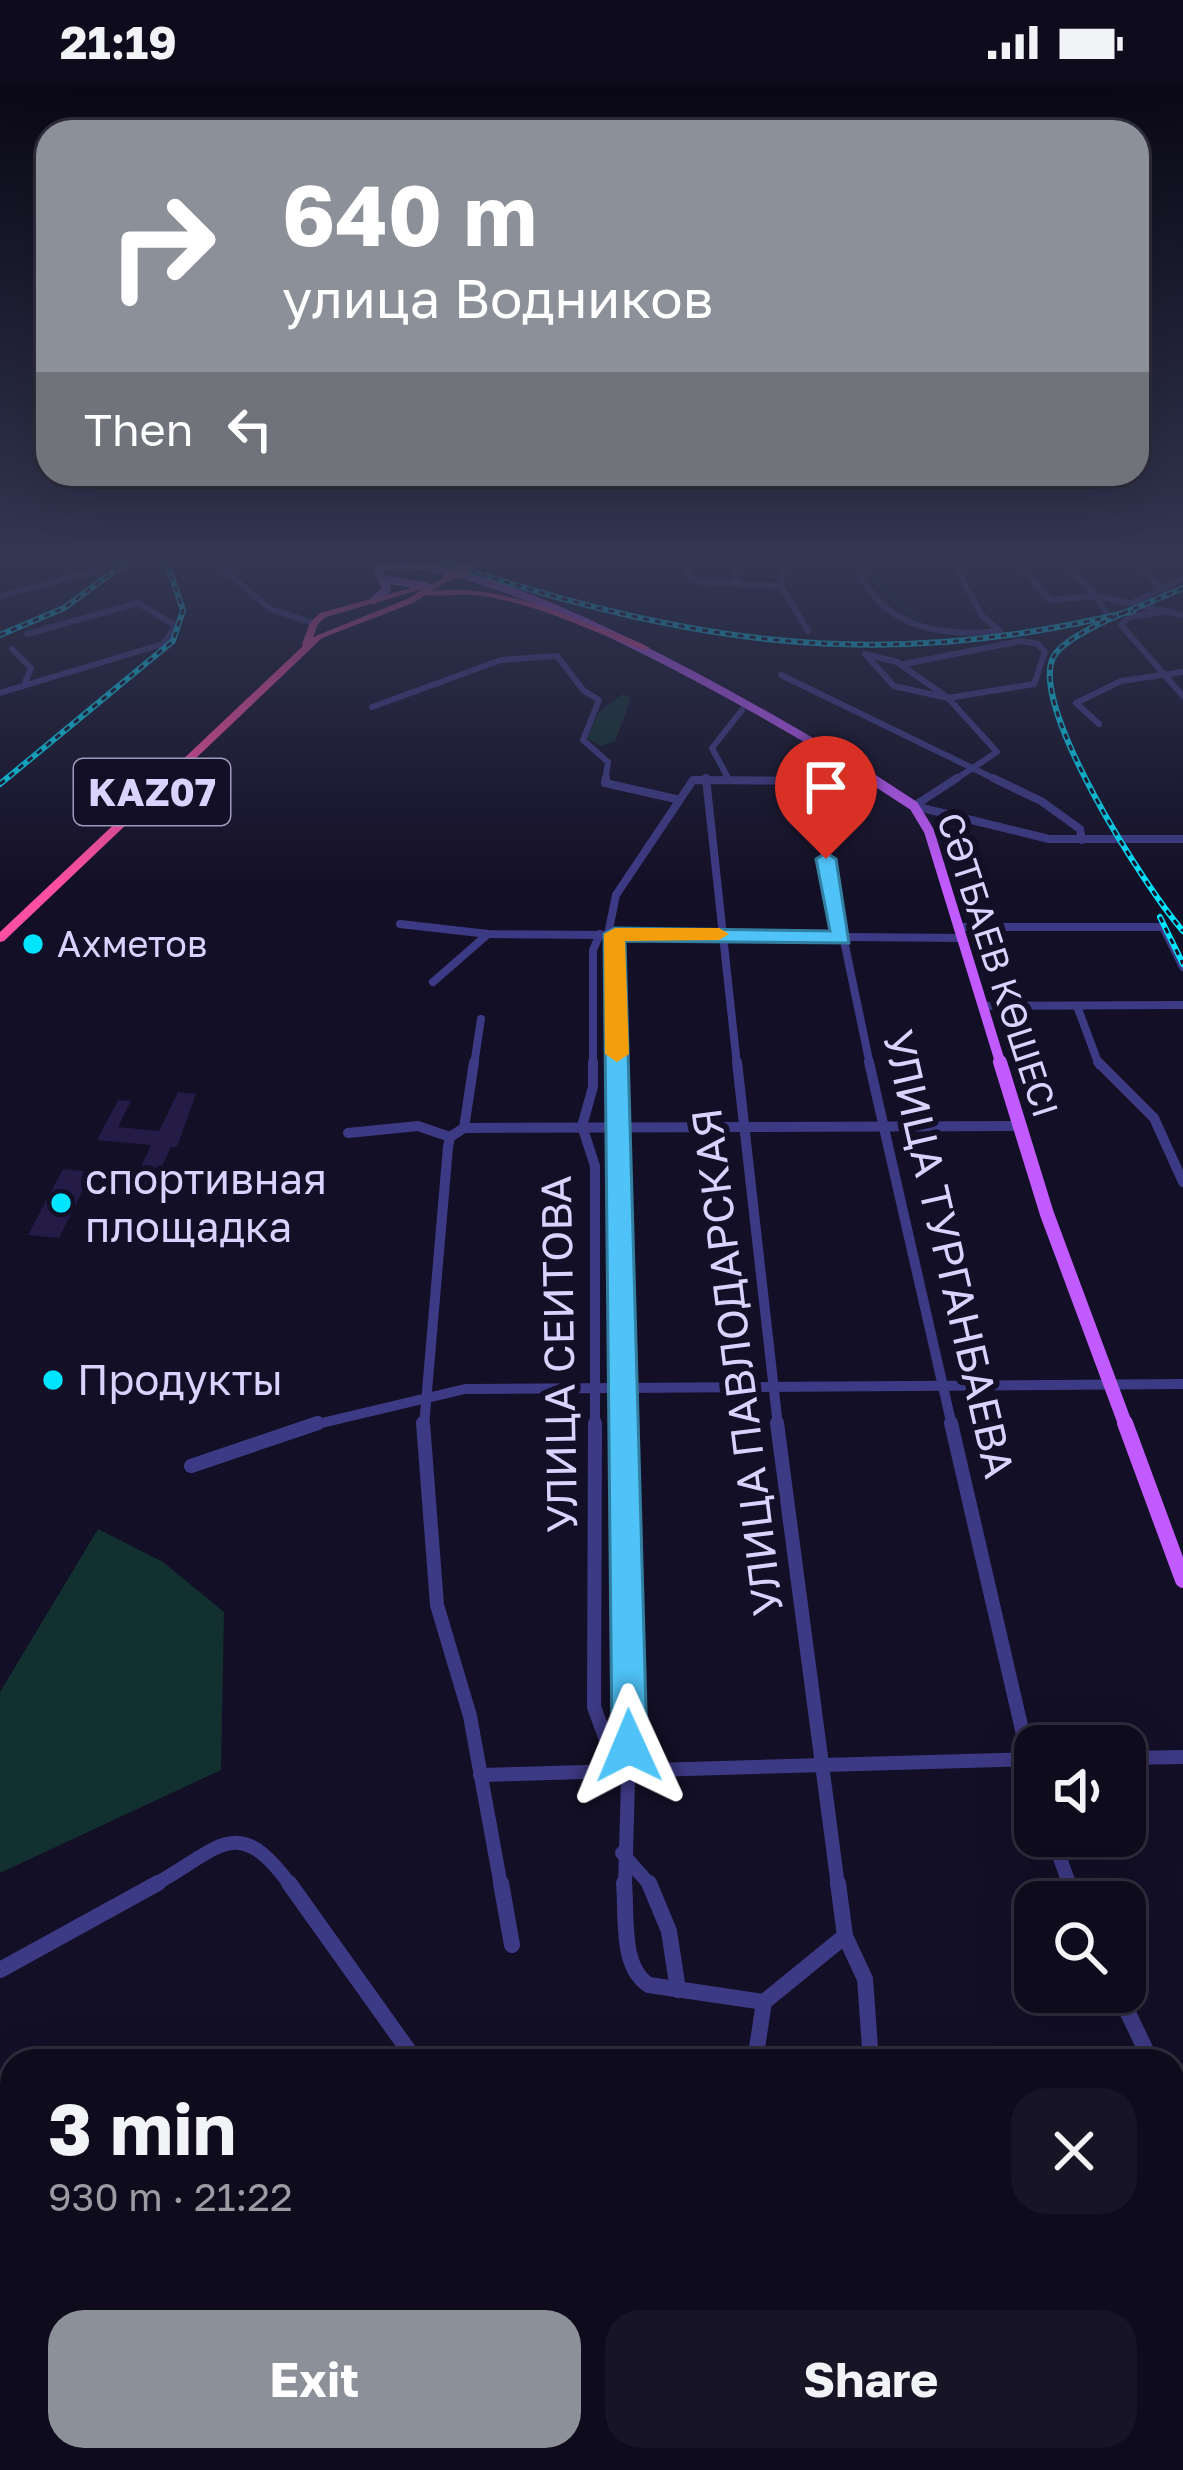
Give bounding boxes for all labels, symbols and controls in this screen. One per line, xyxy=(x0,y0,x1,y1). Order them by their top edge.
text: 21:19 xyxy=(60,15,177,69)
text: 640 m xyxy=(282,164,537,264)
icon: right xyxy=(84,168,240,324)
text: улица Водников xyxy=(282,265,713,330)
icon: left xyxy=(217,396,283,462)
text: Then xyxy=(84,402,193,456)
pin xyxy=(775,736,877,859)
icon: arrive xyxy=(793,754,859,820)
road number: KAZ07 xyxy=(74,759,230,825)
street label: СӘТБАЕВ КӨШЕСІ xyxy=(929,807,1068,1122)
place label: Ахметов xyxy=(57,922,207,965)
marker: Ахметов xyxy=(20,931,46,957)
street label: УЛИЦА ТУРГАНБАЕВА xyxy=(874,1025,1026,1483)
street label: УЛИЦА ПАВЛОДАРСКАЯ xyxy=(680,1106,792,1619)
place label: спортивная площадка xyxy=(85,1153,327,1251)
street label: УЛИЦА СЕИТОВА xyxy=(530,1175,586,1533)
marker: спортивная площадка xyxy=(48,1190,74,1216)
place label: Продукты xyxy=(77,1354,283,1404)
marker: Продукты xyxy=(40,1367,66,1393)
position arrow xyxy=(566,1683,692,1809)
map controls xyxy=(1014,1725,1146,2013)
button: sound xyxy=(1014,1725,1146,1857)
button: search xyxy=(1014,1881,1146,2013)
text: 3 min xyxy=(48,2084,236,2171)
button: close xyxy=(1011,2088,1137,2214)
text: 930 m · 21:22 xyxy=(48,2173,293,2220)
button: Exit xyxy=(48,2310,581,2448)
button: Share xyxy=(605,2310,1137,2448)

